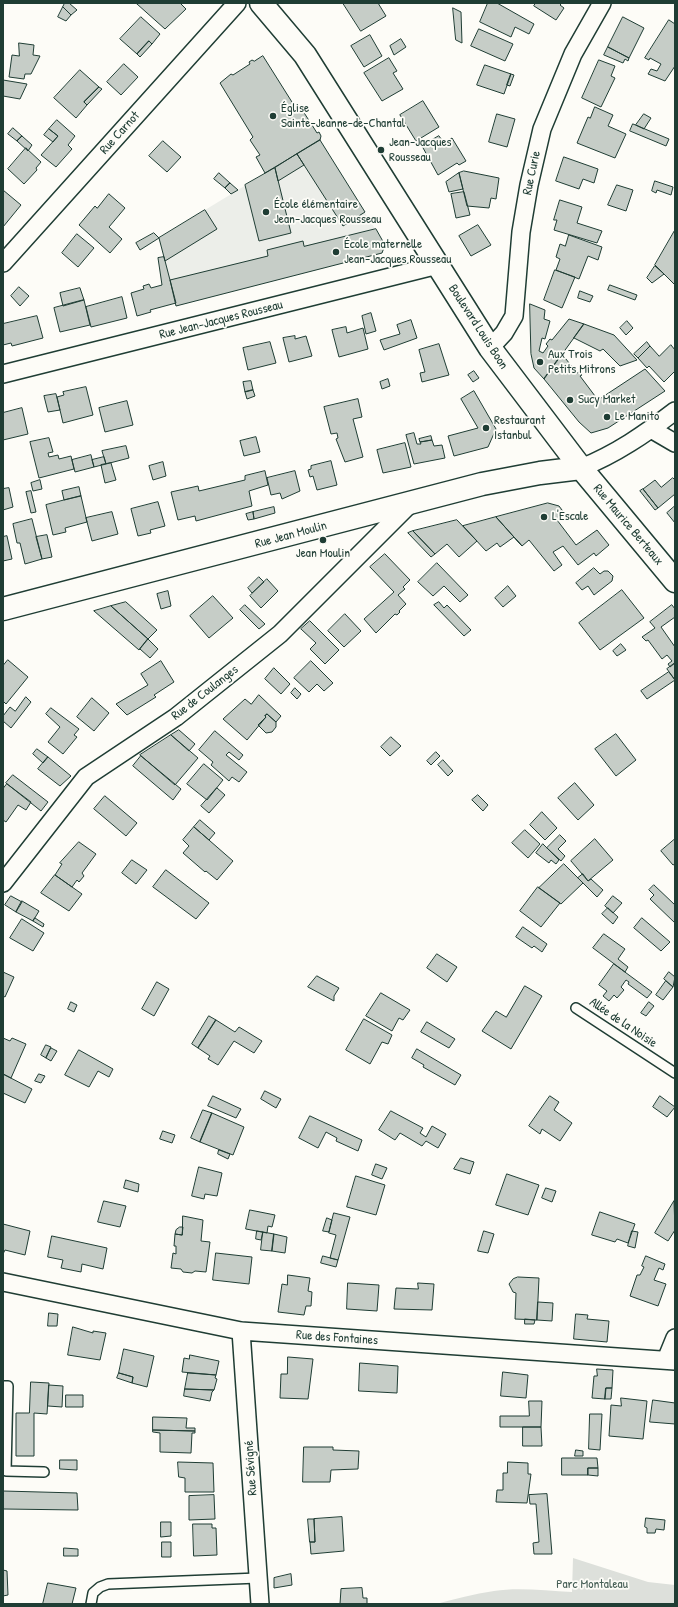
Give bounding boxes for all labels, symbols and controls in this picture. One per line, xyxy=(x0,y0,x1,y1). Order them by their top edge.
place label: Église Sainte-Jeanne-de-Chantal xyxy=(281,101,405,132)
street label: Rue Carnot xyxy=(97,108,143,158)
marker: Église Sainte-Jeanne-de-Chantal xyxy=(268,111,278,121)
place label: Jean-Jacques Rousseau xyxy=(389,135,452,166)
marker: Jean-Jacques Rousseau xyxy=(376,145,386,155)
street label: Rue Curie xyxy=(520,150,544,196)
place label: École élémentaire Jean-Jacques Rousseau xyxy=(274,197,381,228)
marker: École élémentaire Jean-Jacques Rousseau xyxy=(261,207,271,217)
place label: École maternelle Jean-Jacques Rousseau xyxy=(344,237,451,268)
marker: École maternelle Jean-Jacques Rousseau xyxy=(331,247,341,257)
street label: Boulevard Louis Boon xyxy=(445,282,511,372)
street label: Rue Jean-Jacques Rousseau xyxy=(158,297,284,343)
place label: Aux Trois Petits Mitrons xyxy=(548,347,616,378)
marker: Aux Trois Petits Mitrons xyxy=(535,357,545,367)
place label: Sucy Market xyxy=(578,392,636,408)
marker: Sucy Market xyxy=(565,395,575,405)
place label: Le Manito xyxy=(615,409,659,425)
marker: Le Manito xyxy=(602,412,612,422)
place label: Restaurant Istanbul xyxy=(494,413,545,444)
marker: Restaurant Istanbul xyxy=(481,423,491,433)
street label: Rue Maurice Berteaux xyxy=(590,481,666,569)
place label: L'Escale xyxy=(552,509,588,525)
marker: L'Escale xyxy=(539,512,549,522)
street label: Rue Jean Moulin xyxy=(253,518,329,552)
marker: Jean Moulin xyxy=(318,535,328,545)
place label: Jean Moulin xyxy=(296,546,350,562)
street label: Rue de Coulanges xyxy=(168,662,242,724)
street label: Allée de la Noisie xyxy=(586,995,660,1051)
street label: Rue des Fontaines xyxy=(296,1327,378,1349)
street label: Rue Sévigné xyxy=(241,1440,261,1496)
park label: Parc Montaleau xyxy=(556,1577,628,1593)

